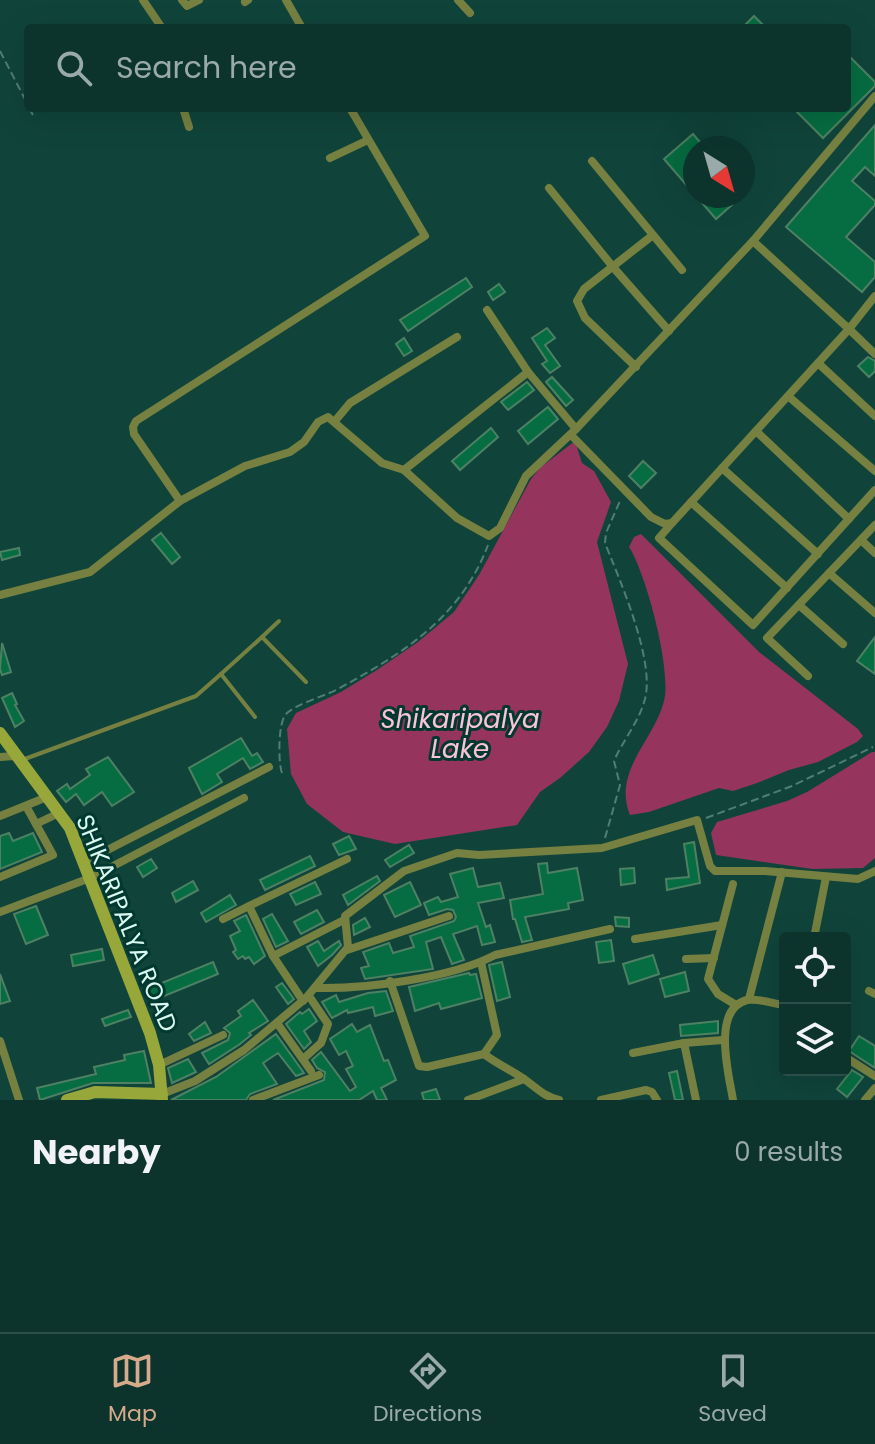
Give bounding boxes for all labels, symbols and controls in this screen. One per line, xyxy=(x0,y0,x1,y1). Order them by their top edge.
search box xyxy=(24,24,851,112)
icon: search xyxy=(52,46,96,90)
text: Search here xyxy=(116,46,297,89)
north arrow xyxy=(683,136,755,208)
water label: Shikaripalya Lake xyxy=(381,701,540,767)
street label: SHIKARIPALYA ROAD xyxy=(68,810,186,1036)
map controls xyxy=(779,932,851,1076)
button: locate xyxy=(779,932,851,1004)
button: layers xyxy=(779,1004,851,1076)
text: Nearby xyxy=(32,1128,161,1176)
text: 0 results xyxy=(734,1134,843,1170)
tab: Map xyxy=(108,1349,157,1430)
tab: Directions xyxy=(373,1349,482,1430)
tab: Saved xyxy=(698,1349,767,1430)

